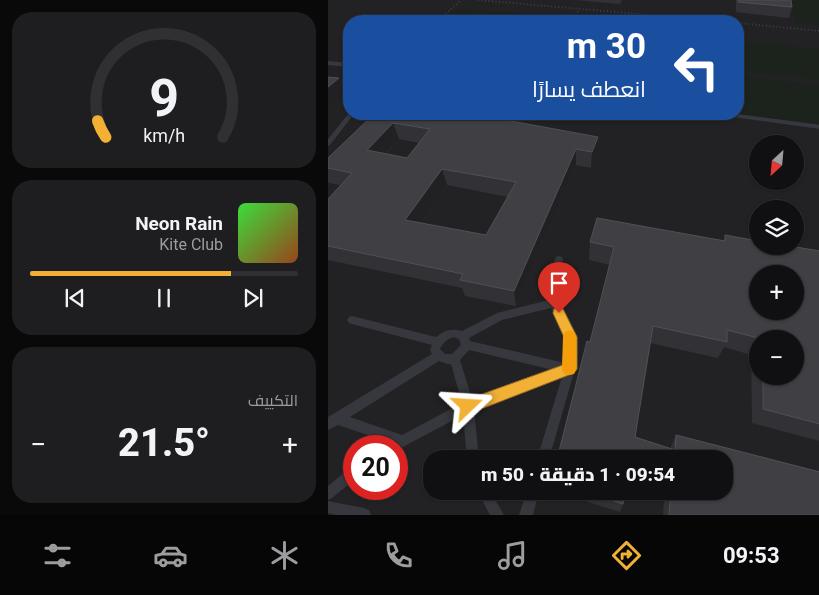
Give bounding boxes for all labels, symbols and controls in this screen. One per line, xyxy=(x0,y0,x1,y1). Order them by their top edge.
text: 30 m xyxy=(567,26,646,67)
icon: left xyxy=(664,35,729,100)
text: 9 xyxy=(149,68,179,129)
text: انعطف يسارًا xyxy=(532,77,646,102)
text: km/h xyxy=(143,125,185,146)
north arrow xyxy=(749,135,804,190)
map controls xyxy=(749,135,804,385)
button: layers xyxy=(749,200,804,255)
text: Neon Rain xyxy=(135,212,223,235)
text: Kite Club xyxy=(159,235,223,254)
pin xyxy=(538,262,580,313)
button: + xyxy=(749,265,804,320)
icon: arrive xyxy=(545,269,573,297)
icon: previous xyxy=(61,284,89,312)
icon: pause xyxy=(150,284,178,312)
icon: next xyxy=(239,284,267,312)
button: − xyxy=(749,330,804,385)
position arrow xyxy=(441,379,493,431)
text: التكييف xyxy=(248,391,298,410)
text: 21.5° xyxy=(118,421,210,465)
text: − xyxy=(30,428,46,461)
text: + xyxy=(282,428,298,461)
speed limit sign: 20 xyxy=(343,435,408,500)
text: 09:54 · 1 دقيقة · 50 m xyxy=(481,463,675,486)
icon: filters xyxy=(40,538,75,573)
icon: car xyxy=(153,538,188,573)
icon: climate xyxy=(267,538,302,573)
icon: phone xyxy=(381,538,416,573)
icon: music xyxy=(495,538,530,573)
icon: directions xyxy=(609,538,644,573)
text: 09:53 xyxy=(723,543,780,568)

